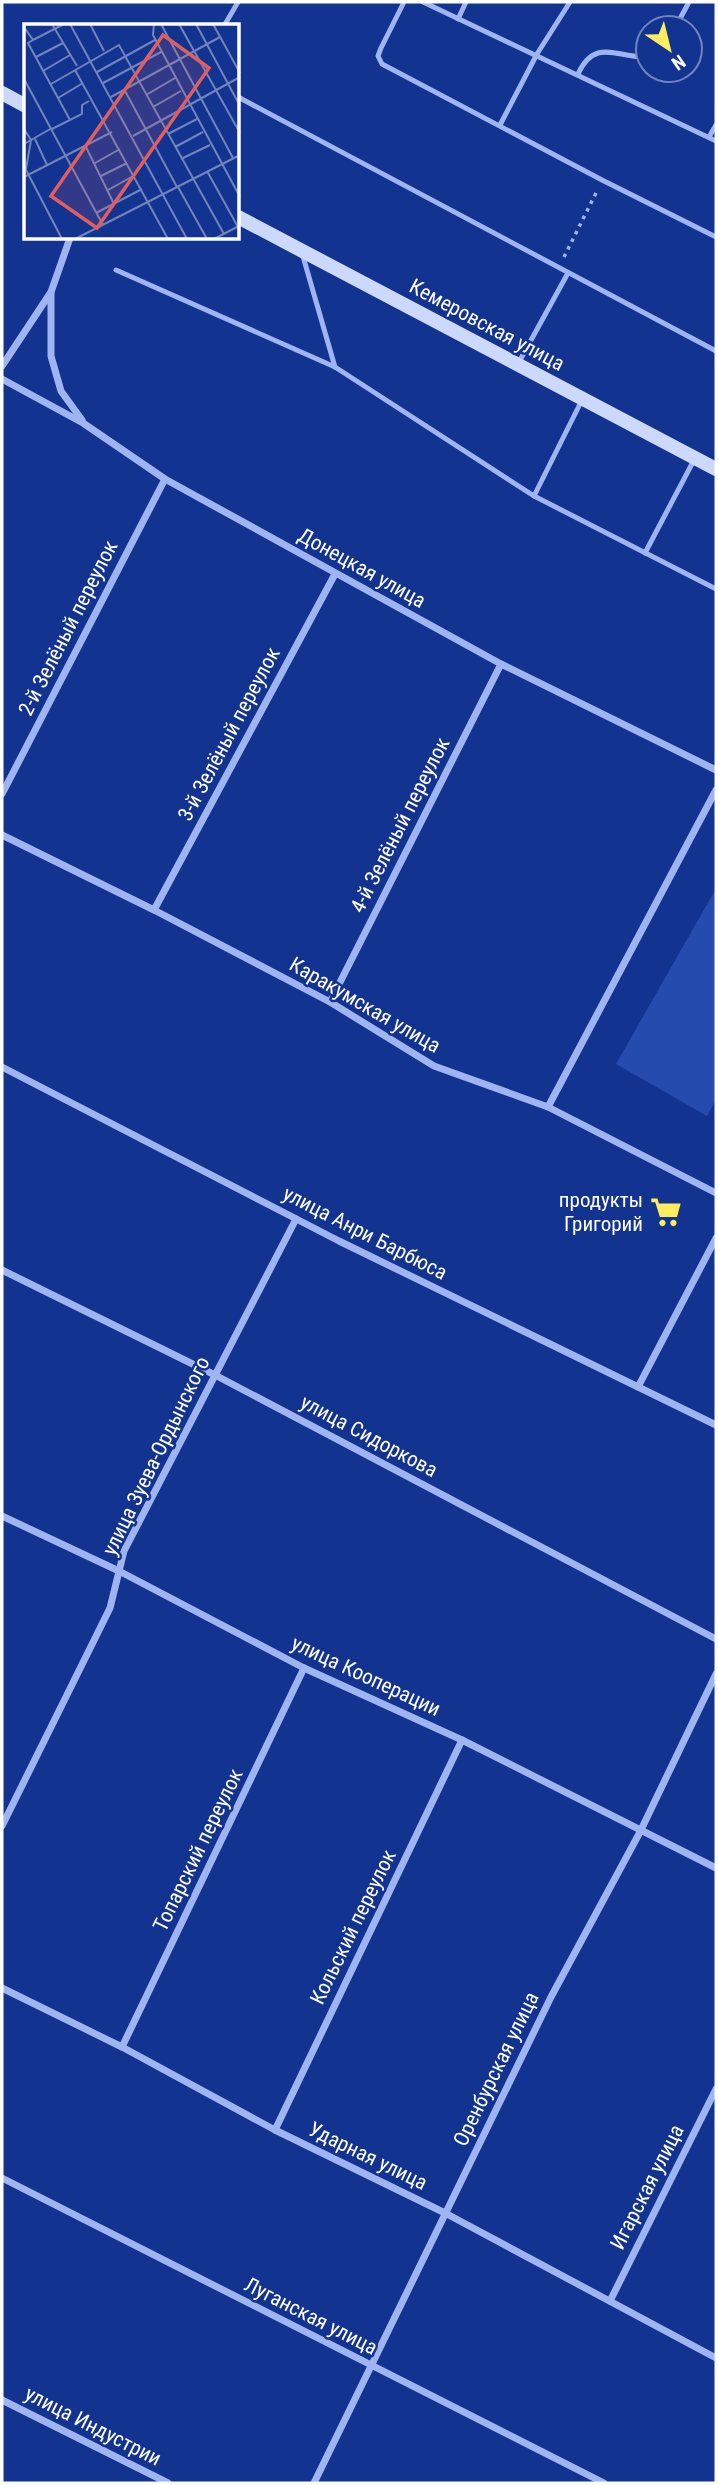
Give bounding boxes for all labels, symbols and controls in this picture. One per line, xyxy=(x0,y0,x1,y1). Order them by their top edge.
north arrow xyxy=(634,14,704,84)
inset map xyxy=(24,24,240,240)
text: N xyxy=(667,50,690,75)
street label: Кемеровская улица xyxy=(406,274,568,376)
street label: Донецкая улица xyxy=(294,523,430,613)
street label: 2-й Зелёный переулок xyxy=(13,537,123,719)
street label: 3-й Зелёный переулок xyxy=(173,643,285,825)
street label: 4-й Зелёный переулок xyxy=(345,734,455,916)
street label: Каракумская улица xyxy=(285,952,445,1058)
street label: улица Анри Барбюса xyxy=(279,1181,451,1285)
place label: продукты Григорий xyxy=(559,1188,643,1236)
supermarket icon: продукты Григорий xyxy=(649,1195,683,1229)
street label: улица Зуева-Ордынского xyxy=(97,1353,215,1559)
street label: улица Сидоркова xyxy=(297,1390,441,1482)
street label: улица Кооперации xyxy=(288,1631,444,1721)
street label: Топарский переулок xyxy=(148,1765,248,1935)
street label: Кольский переулок xyxy=(305,1846,401,2008)
street label: Оренбурская улица xyxy=(448,1988,544,2150)
street label: Ударная улица xyxy=(305,2117,431,2195)
street label: Игарская улица xyxy=(605,2121,689,2253)
street label: Луганская улица xyxy=(241,2272,381,2360)
street label: улица Индустрии xyxy=(21,2381,165,2471)

